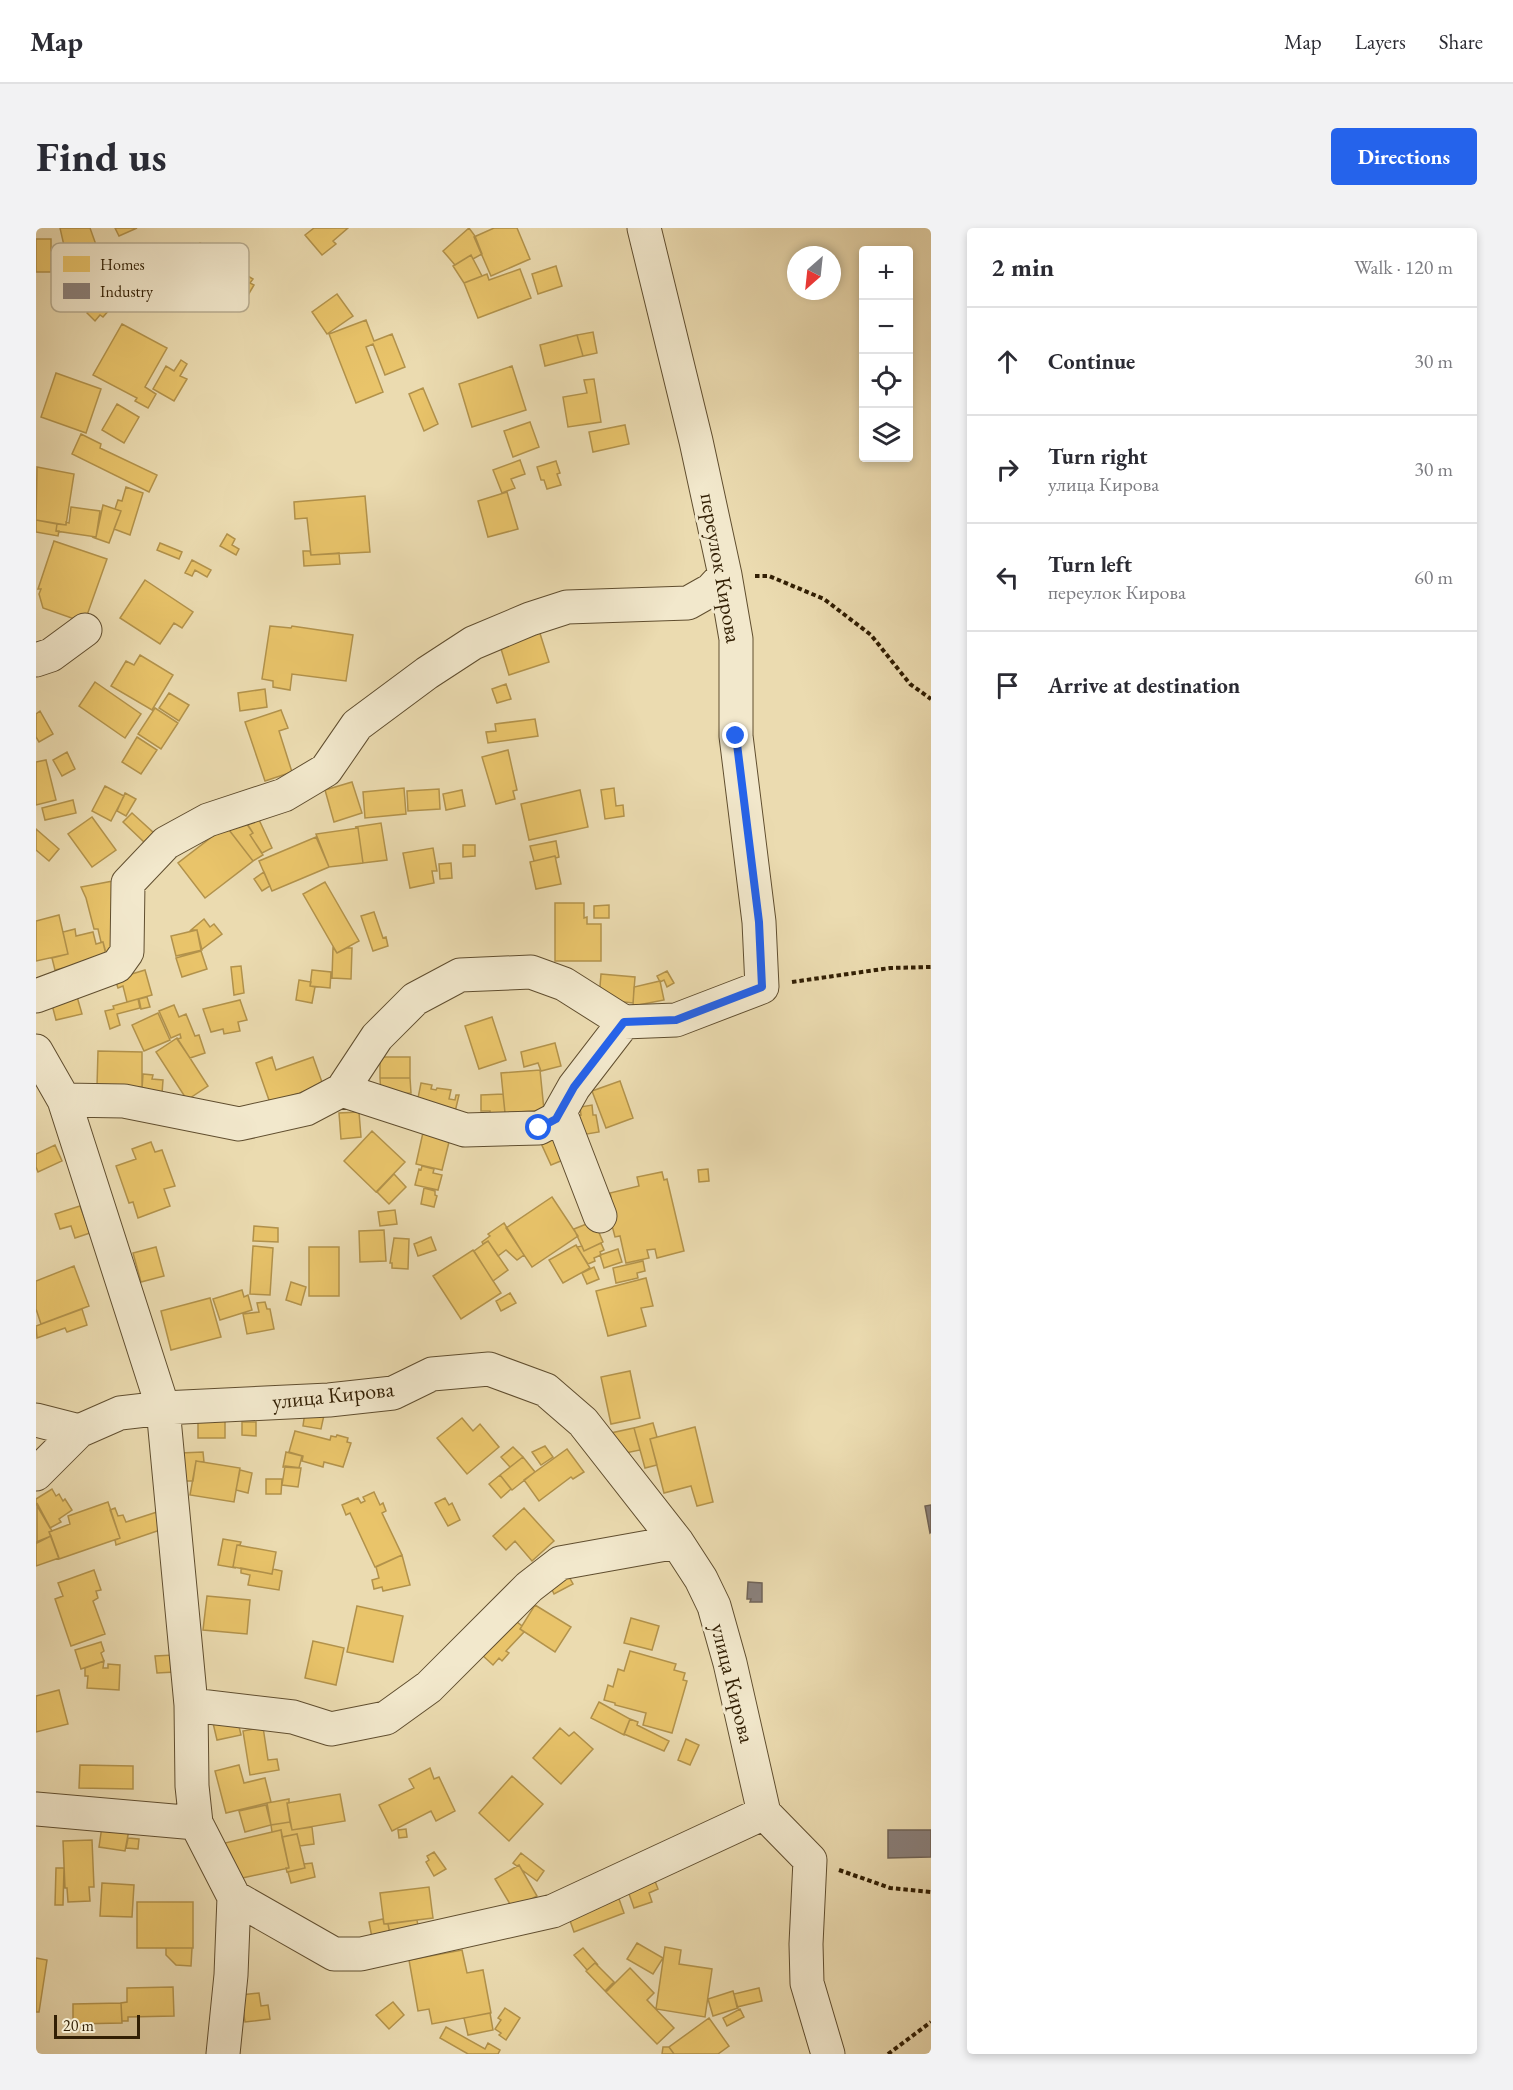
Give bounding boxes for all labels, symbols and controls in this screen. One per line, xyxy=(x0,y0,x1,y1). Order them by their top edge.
text: Map xyxy=(30,23,83,59)
text: Map xyxy=(1284,28,1322,55)
text: Layers xyxy=(1355,28,1406,55)
text: Share xyxy=(1439,28,1483,55)
button: Directions xyxy=(1331,128,1477,185)
text: Find us xyxy=(36,129,167,184)
legend xyxy=(51,243,249,312)
north arrow xyxy=(787,246,841,300)
map controls xyxy=(859,246,913,462)
button: + xyxy=(859,246,913,300)
text: 2 min xyxy=(991,250,1054,284)
text: Homes xyxy=(100,254,145,275)
text: Walk · 120 m xyxy=(1354,254,1453,280)
text: Industry xyxy=(100,281,154,302)
button: − xyxy=(859,300,913,354)
icon: ahead xyxy=(991,345,1024,378)
text: Continue xyxy=(1048,347,1135,376)
text: 30 m xyxy=(1414,348,1453,374)
button: locate xyxy=(859,354,913,408)
button: layers xyxy=(859,408,913,462)
text: Turn right xyxy=(1048,442,1147,471)
icon: right xyxy=(991,453,1024,486)
text: 30 m xyxy=(1414,456,1453,482)
text: улица Кирова xyxy=(1048,471,1159,497)
street label: переулок Кирова xyxy=(694,491,748,645)
text: Turn left xyxy=(1048,550,1132,579)
icon: left xyxy=(991,561,1024,594)
text: 60 m xyxy=(1414,564,1453,590)
text: переулок Кирова xyxy=(1048,579,1186,605)
icon: arrive xyxy=(991,669,1024,702)
text: Arrive at destination xyxy=(1048,671,1240,700)
route end xyxy=(722,722,748,748)
route start xyxy=(525,1114,551,1140)
street label: улица Кирова xyxy=(271,1374,396,1416)
street label: улица Кирова xyxy=(704,1620,762,1746)
scale bar xyxy=(54,2012,140,2040)
text: 20 m xyxy=(63,2015,94,2036)

